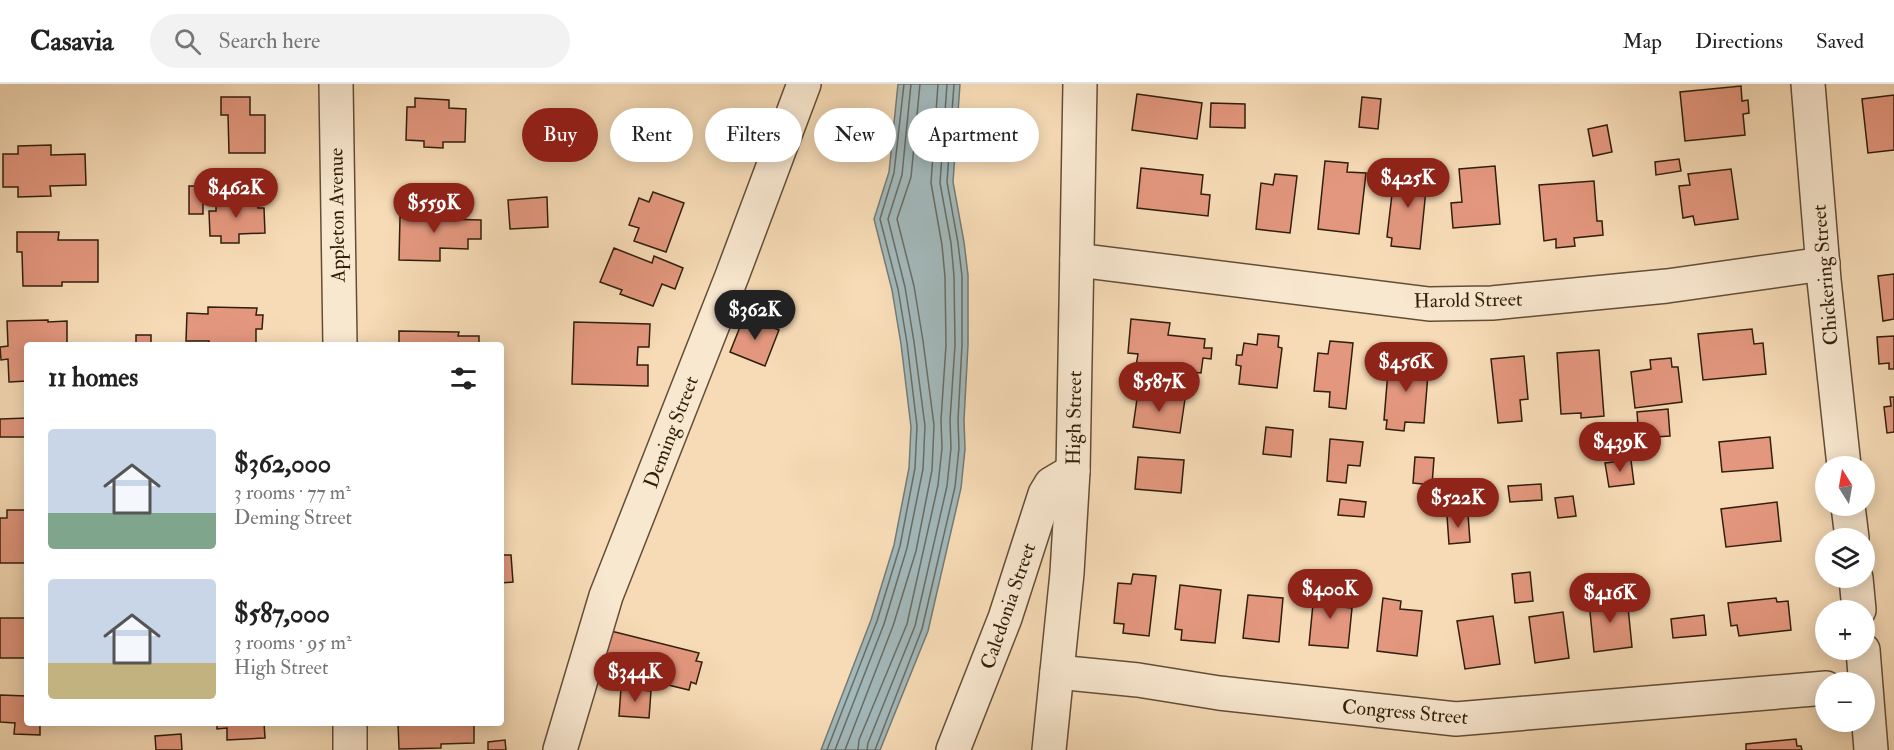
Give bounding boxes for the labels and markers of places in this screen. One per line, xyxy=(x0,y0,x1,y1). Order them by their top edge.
pin: $425K xyxy=(1366,158,1450,209)
pin: $462K xyxy=(194,168,278,219)
pin: $559K xyxy=(392,183,476,234)
pin: $362K xyxy=(713,290,797,341)
pin: $456K xyxy=(1364,342,1448,393)
pin: $587K xyxy=(1117,362,1201,413)
pin: $439K xyxy=(1578,422,1662,473)
pin: $522K xyxy=(1416,478,1500,529)
pin: $400K xyxy=(1288,569,1372,620)
pin: $416K xyxy=(1568,573,1652,624)
pin: $344K xyxy=(593,652,677,703)

